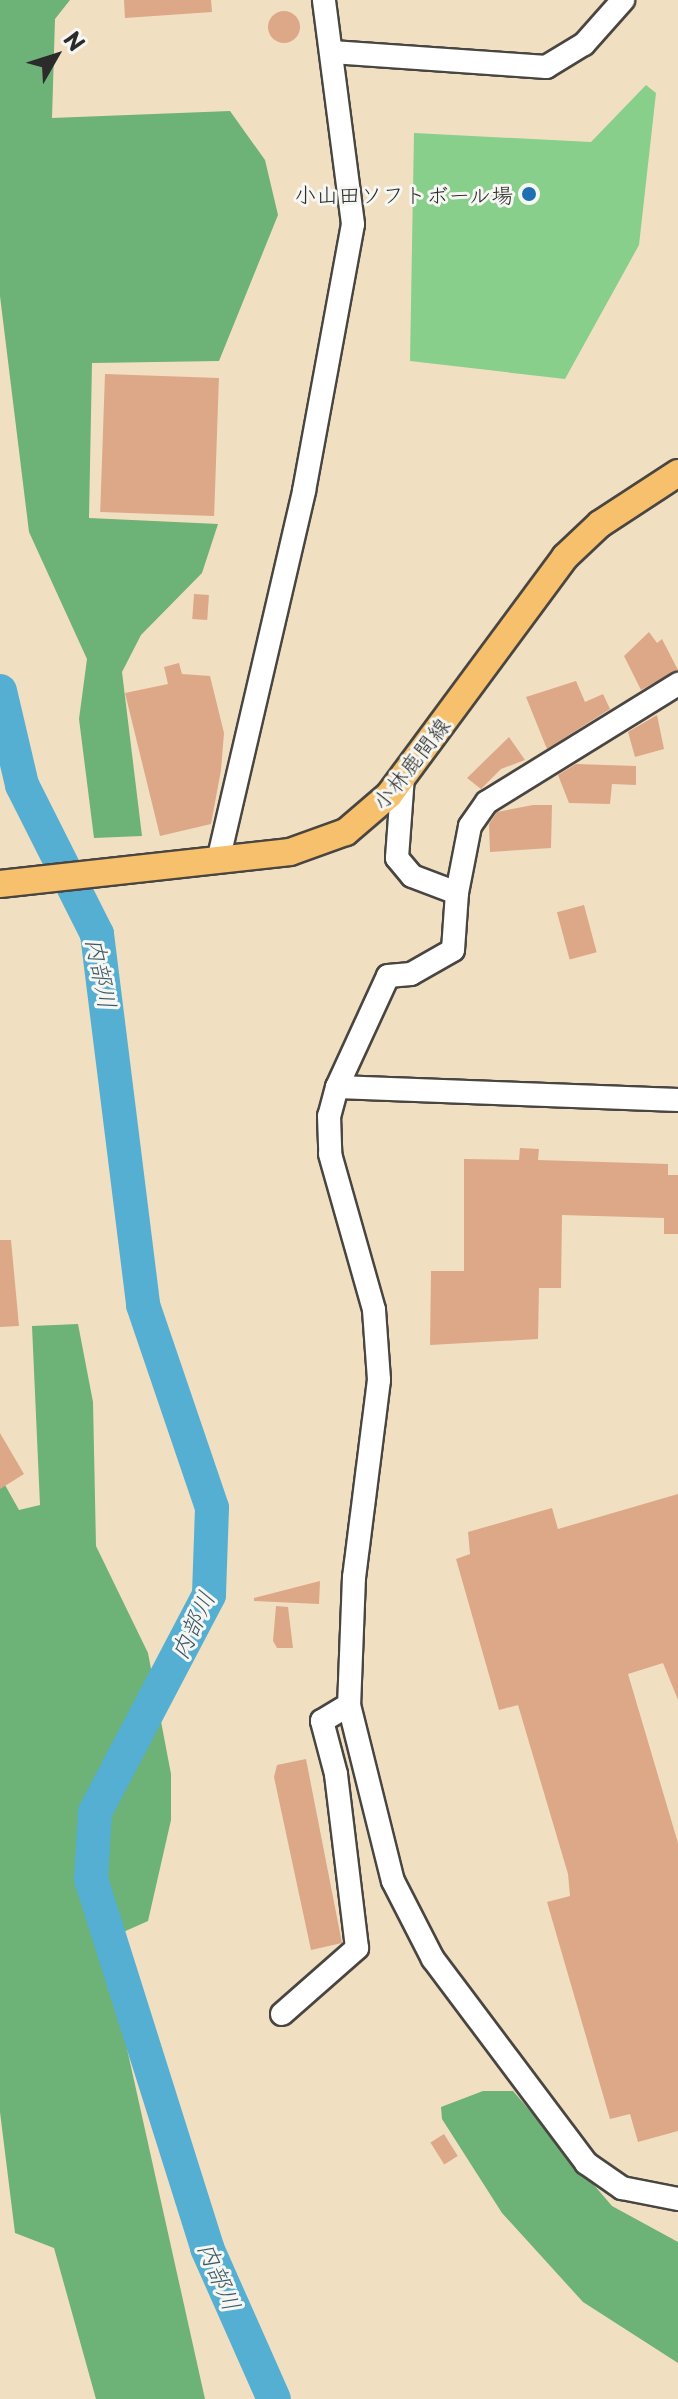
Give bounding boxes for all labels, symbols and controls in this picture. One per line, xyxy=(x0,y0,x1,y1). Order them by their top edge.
north arrow xyxy=(16,16,96,96)
text: N xyxy=(57,23,93,58)
place label: 小山田ソフトボール場 xyxy=(293,181,513,207)
marker: 小山田ソフトボール場 xyxy=(520,185,538,203)
street label: 小林鹿間線 xyxy=(366,712,454,814)
water label: 内部川 xyxy=(81,935,123,1011)
water label: 内部川 xyxy=(164,1586,220,1664)
water label: 内部川 xyxy=(193,2237,247,2315)

